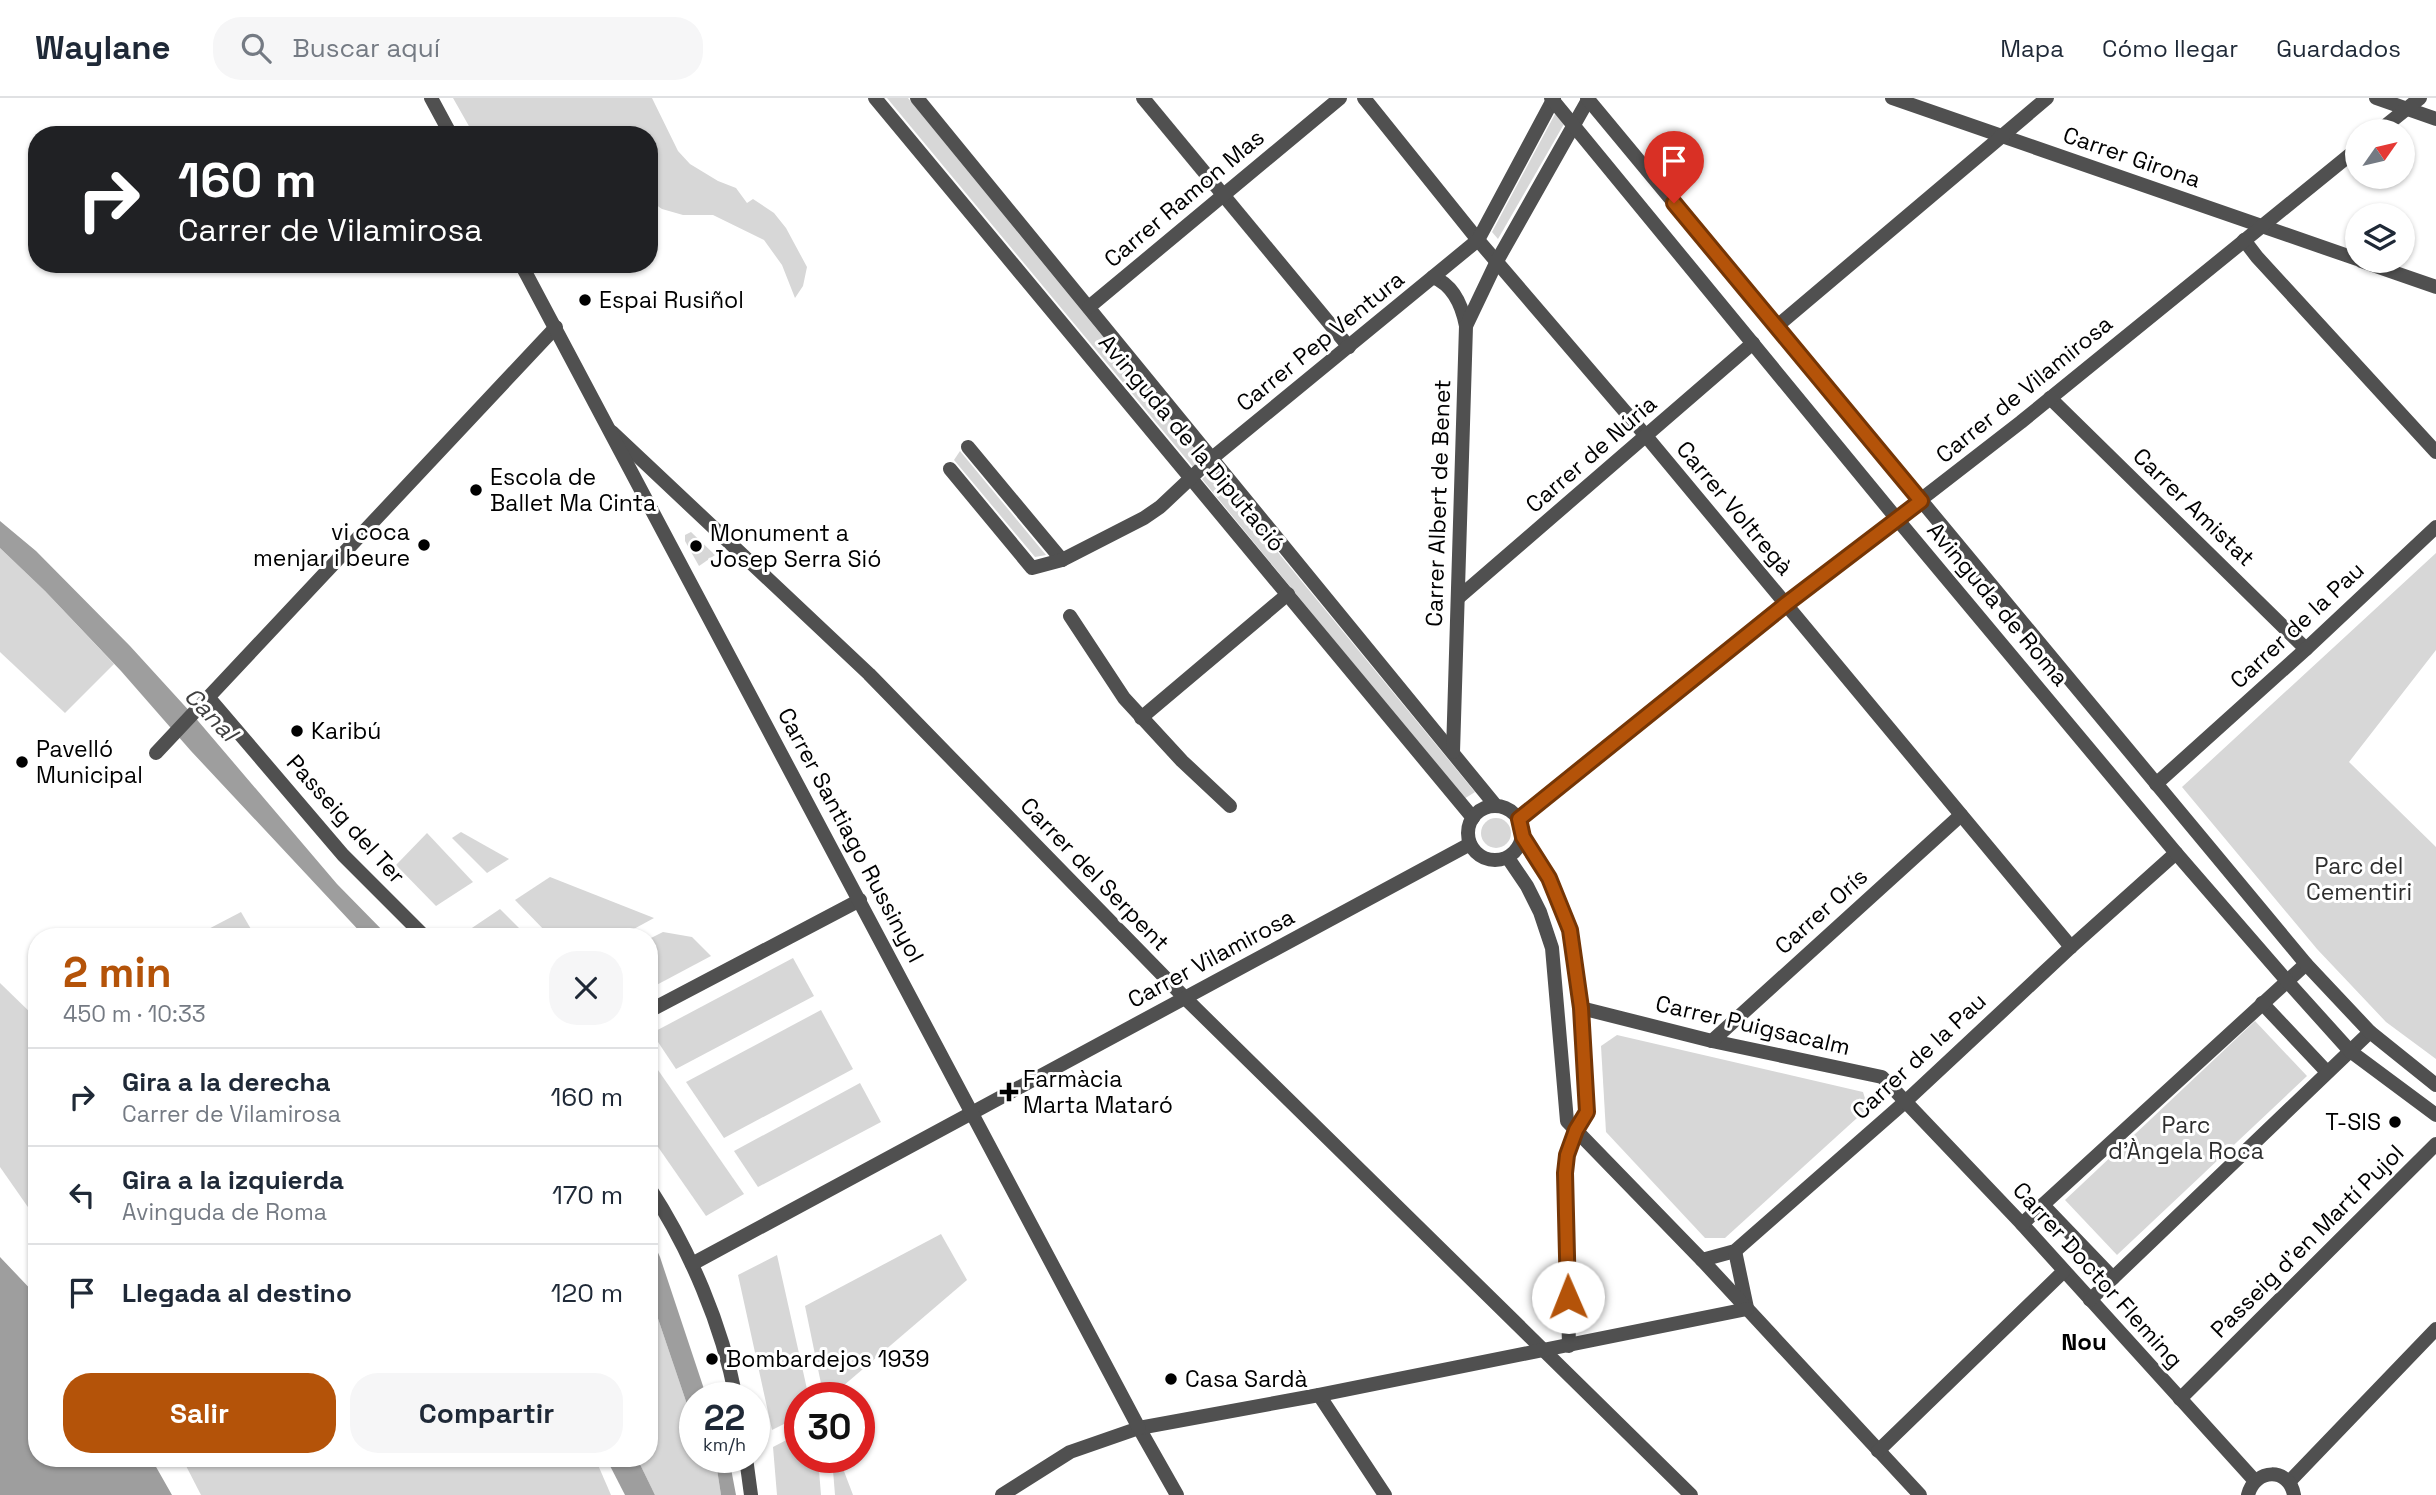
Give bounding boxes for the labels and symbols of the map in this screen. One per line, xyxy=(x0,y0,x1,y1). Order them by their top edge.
street label: Carrer Girona xyxy=(2059,119,2205,195)
north arrow xyxy=(2345,119,2415,189)
street label: Carrer Ramon Mas xyxy=(1098,122,1270,274)
pin xyxy=(1644,131,1704,203)
street label: Carrer Pep Ventura xyxy=(1230,264,1410,418)
place label: Espai Rusiñol xyxy=(599,285,744,315)
marker: Espai Rusiñol xyxy=(577,292,593,308)
street label: Carrer de Vilamirosa xyxy=(1929,308,2119,470)
street label: Avinguda de la Diputació xyxy=(1092,328,1292,558)
street label: Carrer Albert de Benet xyxy=(1419,379,1457,627)
street label: Carrer de Núria xyxy=(1519,389,1663,519)
street label: Carrer Voltregà xyxy=(1670,435,1800,581)
street label: Carrer Amistat xyxy=(2127,441,2261,573)
place label: Escola de Ballet Ma Cinta xyxy=(490,462,656,518)
marker: Escola de Ballet Ma Cinta xyxy=(468,482,484,498)
street label: Avinguda de Roma xyxy=(1921,516,2075,692)
place label: vi coca menjar i beure xyxy=(253,517,410,573)
place label: Monument a Josep Serra Sió xyxy=(710,518,881,574)
marker: vi coca menjar i beure xyxy=(416,537,432,553)
marker: Monument a Josep Serra Sió xyxy=(688,538,704,554)
street label: Carrer de la Pau xyxy=(2224,555,2370,695)
water label: Canal xyxy=(178,680,246,750)
street label: Carrer Santiago Russinyol xyxy=(771,702,931,968)
place label: Karibú xyxy=(311,716,381,746)
marker: Karibú xyxy=(289,723,305,739)
place label: Pavelló Municipal xyxy=(36,734,143,790)
street label: Passeig del Ter xyxy=(280,748,412,890)
marker: Pavelló Municipal xyxy=(14,754,30,770)
street label: Carrer del Serpent xyxy=(1014,791,1176,957)
park label: Parc del Cementiri xyxy=(2306,851,2412,907)
street label: Carrer Orís xyxy=(1768,861,1874,961)
street label: Carrer Vilamirosa xyxy=(1122,901,1300,1015)
street label: Carrer de la Pau xyxy=(1846,986,1992,1126)
street label: Carrer Puigsacalm xyxy=(1653,988,1853,1062)
place label: Farmàcia Marta Mataró xyxy=(1023,1064,1173,1120)
marker: Farmàcia Marta Mataró xyxy=(1001,1084,1017,1100)
place label: T-SIS xyxy=(2325,1107,2381,1137)
park label: Parc d'Àngela Roca xyxy=(2108,1110,2264,1166)
marker: T-SIS xyxy=(2387,1114,2403,1130)
street label: Passeig d'en Martí Pujol xyxy=(2204,1138,2410,1344)
street label: Carrer Doctor Fleming xyxy=(2006,1175,2190,1375)
position arrow xyxy=(1531,1260,1605,1334)
district label: Nou xyxy=(2061,1326,2107,1357)
place label: Bombardejos 1939 xyxy=(726,1344,930,1374)
marker: Bombardejos 1939 xyxy=(704,1351,720,1367)
place label: Casa Sardà xyxy=(1185,1364,1308,1394)
marker: Casa Sardà xyxy=(1163,1371,1179,1387)
speed limit sign: 30 xyxy=(784,1382,875,1473)

